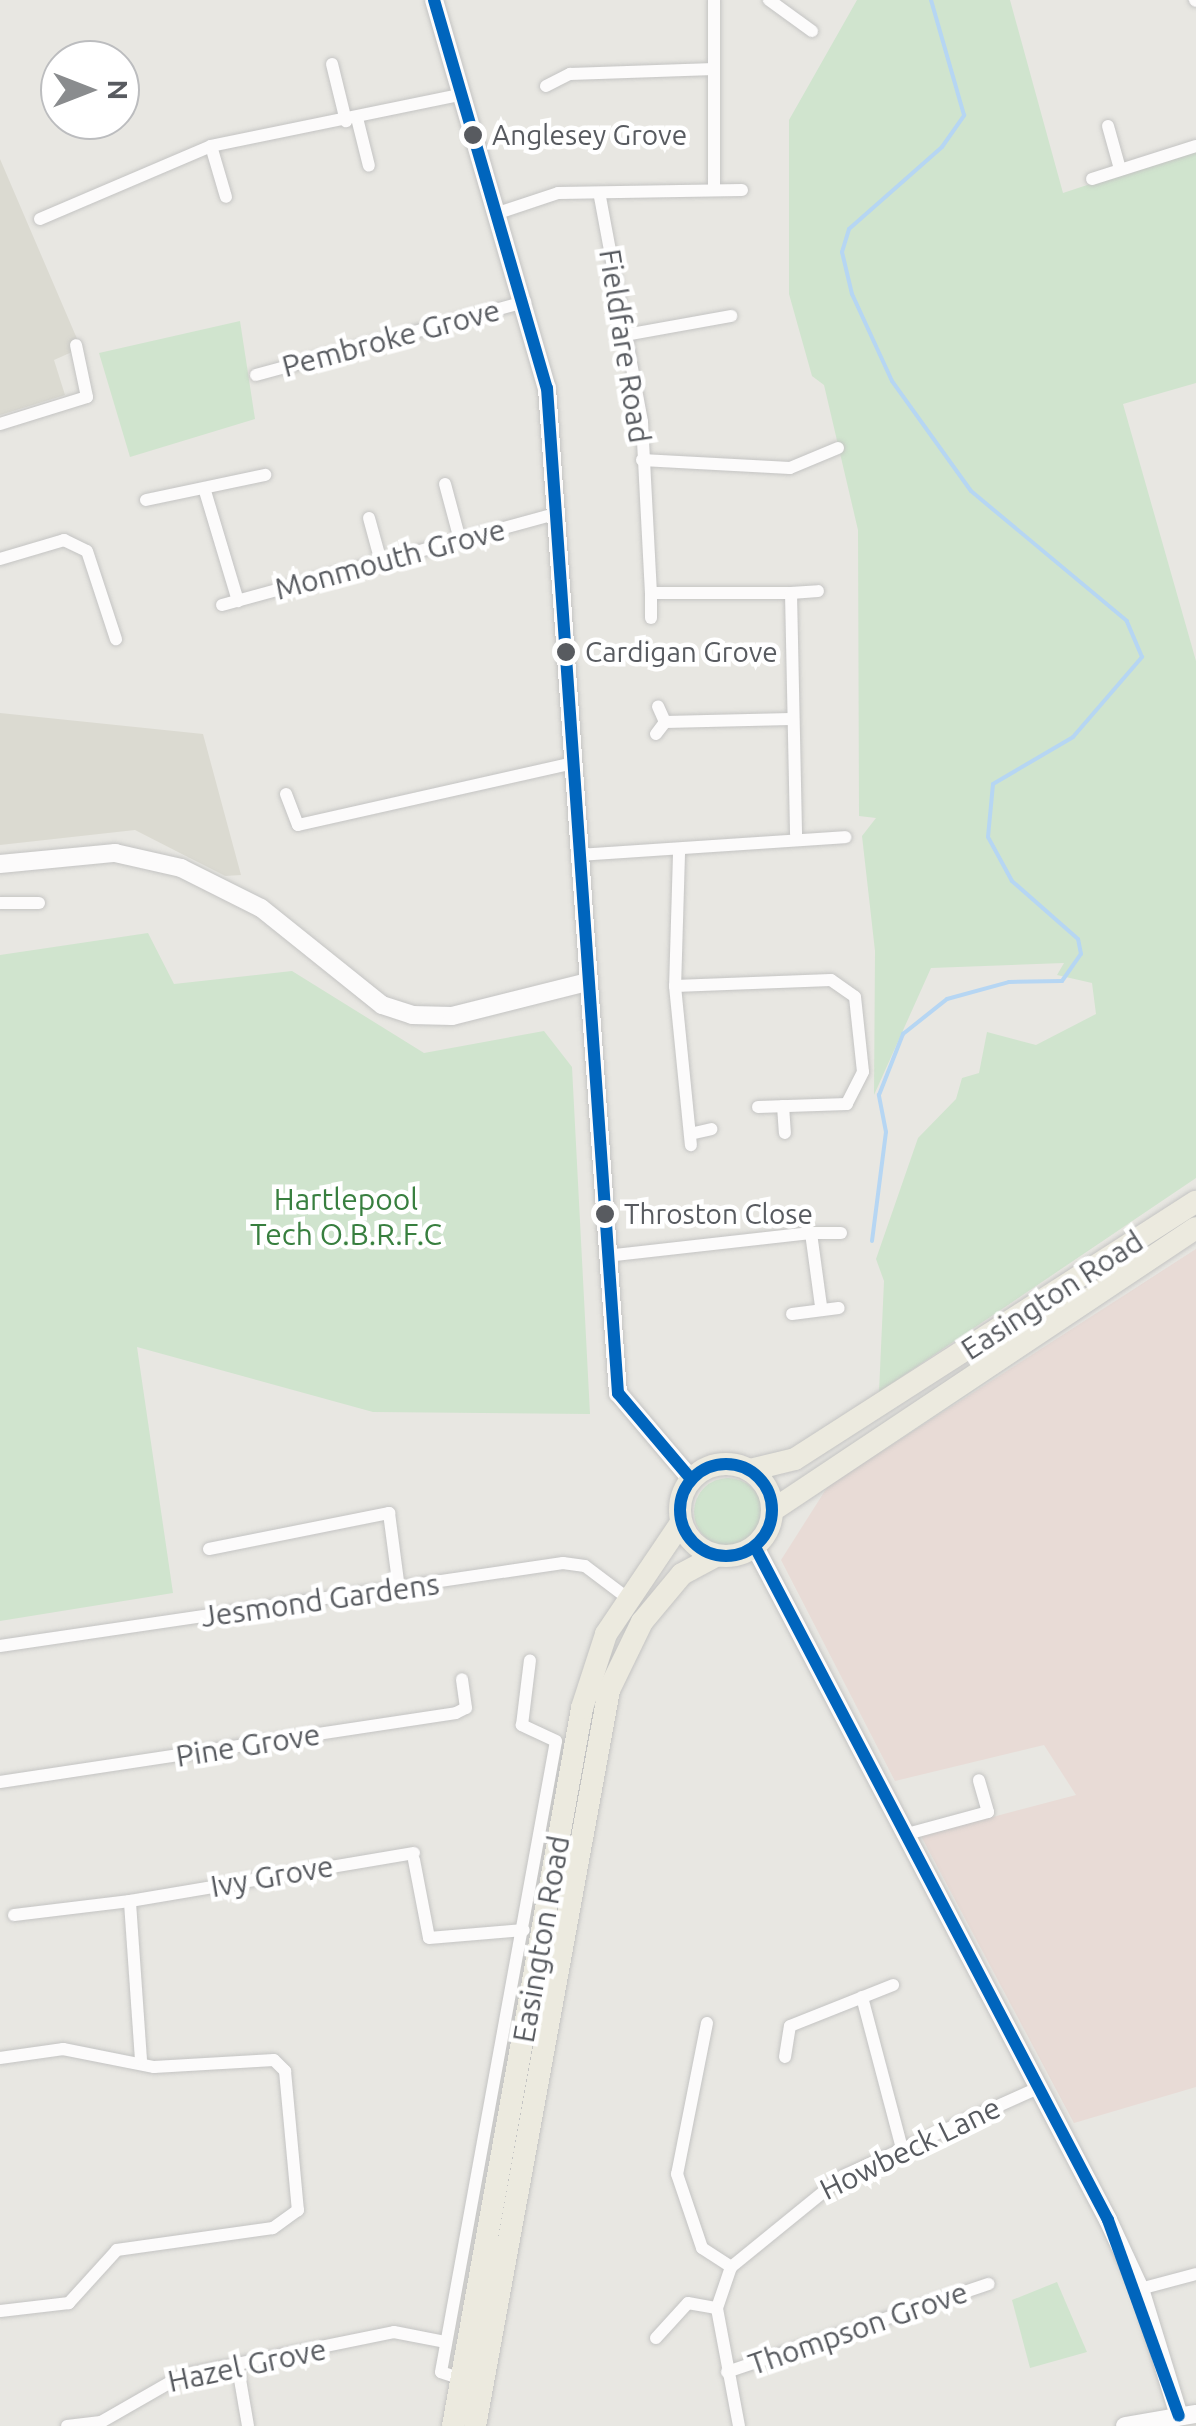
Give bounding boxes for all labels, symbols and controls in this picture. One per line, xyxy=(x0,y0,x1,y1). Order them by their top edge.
north arrow xyxy=(40,40,140,140)
text: N xyxy=(103,80,134,100)
place label: Anglesey Grove xyxy=(492,118,687,152)
marker: Anglesey Grove xyxy=(463,125,483,145)
street label: Fieldfare Road xyxy=(592,246,658,446)
street label: Pembroke Grove xyxy=(278,292,504,384)
street label: Monmouth Grove xyxy=(271,511,509,607)
place label: Cardigan Grove xyxy=(585,635,778,669)
marker: Cardigan Grove xyxy=(556,642,576,662)
park label: Hartlepool Tech O.B.R.F.C xyxy=(250,1181,442,1252)
place label: Throston Close xyxy=(624,1197,813,1231)
marker: Throston Close xyxy=(595,1204,615,1224)
street label: Easington Road xyxy=(954,1223,1150,1367)
street label: Jesmond Gardens xyxy=(199,1565,441,1635)
street label: Pine Grove xyxy=(173,1716,323,1774)
street label: Easington Road xyxy=(505,1833,577,2045)
street label: Ivy Grove xyxy=(208,1848,336,1904)
street label: Howbeck Lane xyxy=(814,2089,1006,2207)
street label: Thompson Grove xyxy=(744,2274,972,2382)
street label: Hazel Grove xyxy=(165,2331,329,2399)

